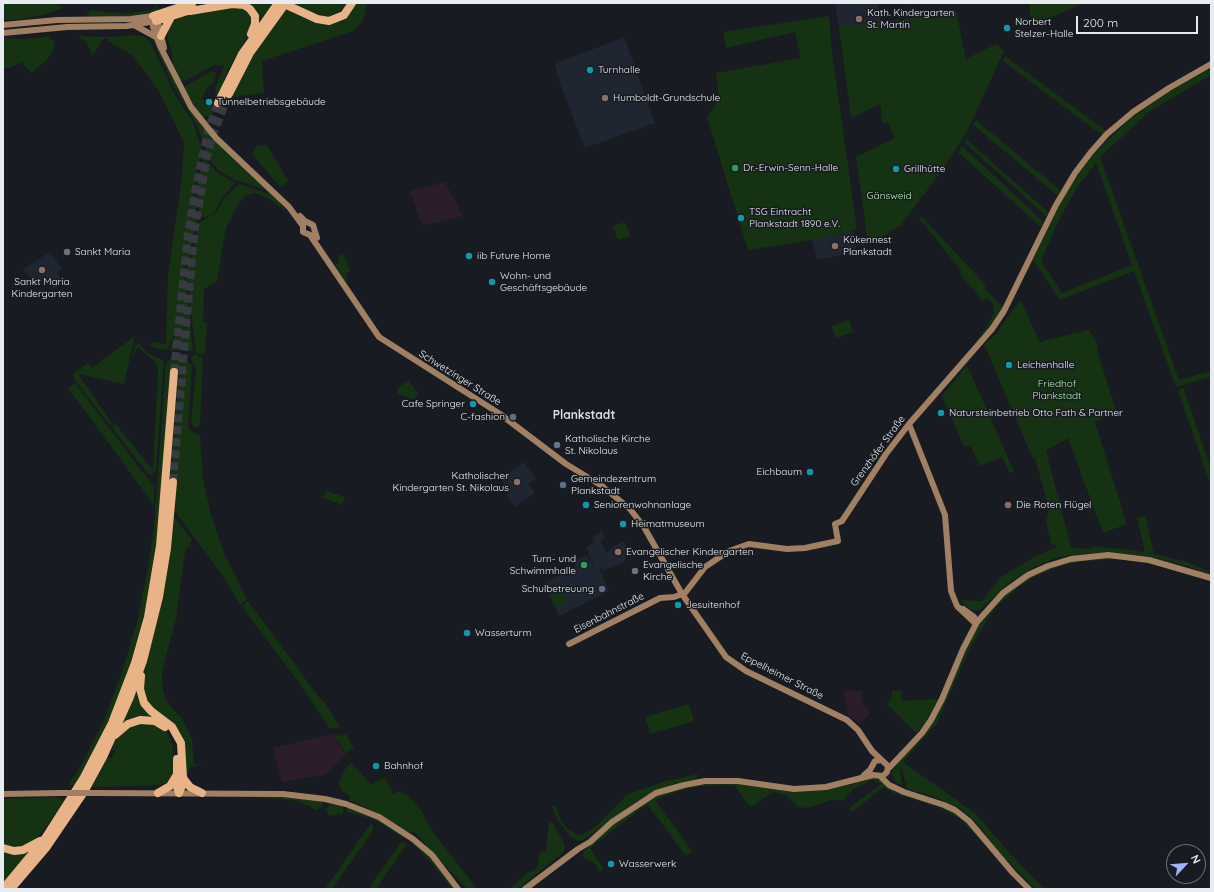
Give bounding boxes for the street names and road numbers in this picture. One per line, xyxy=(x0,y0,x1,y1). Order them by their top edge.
street label: Schwetzinger Straße xyxy=(417,348,503,408)
street label: Grenzhöfer Straße xyxy=(848,413,908,489)
street label: Eisenbahnstraße xyxy=(572,590,646,636)
street label: Eppelheimer Straße xyxy=(739,650,825,702)

